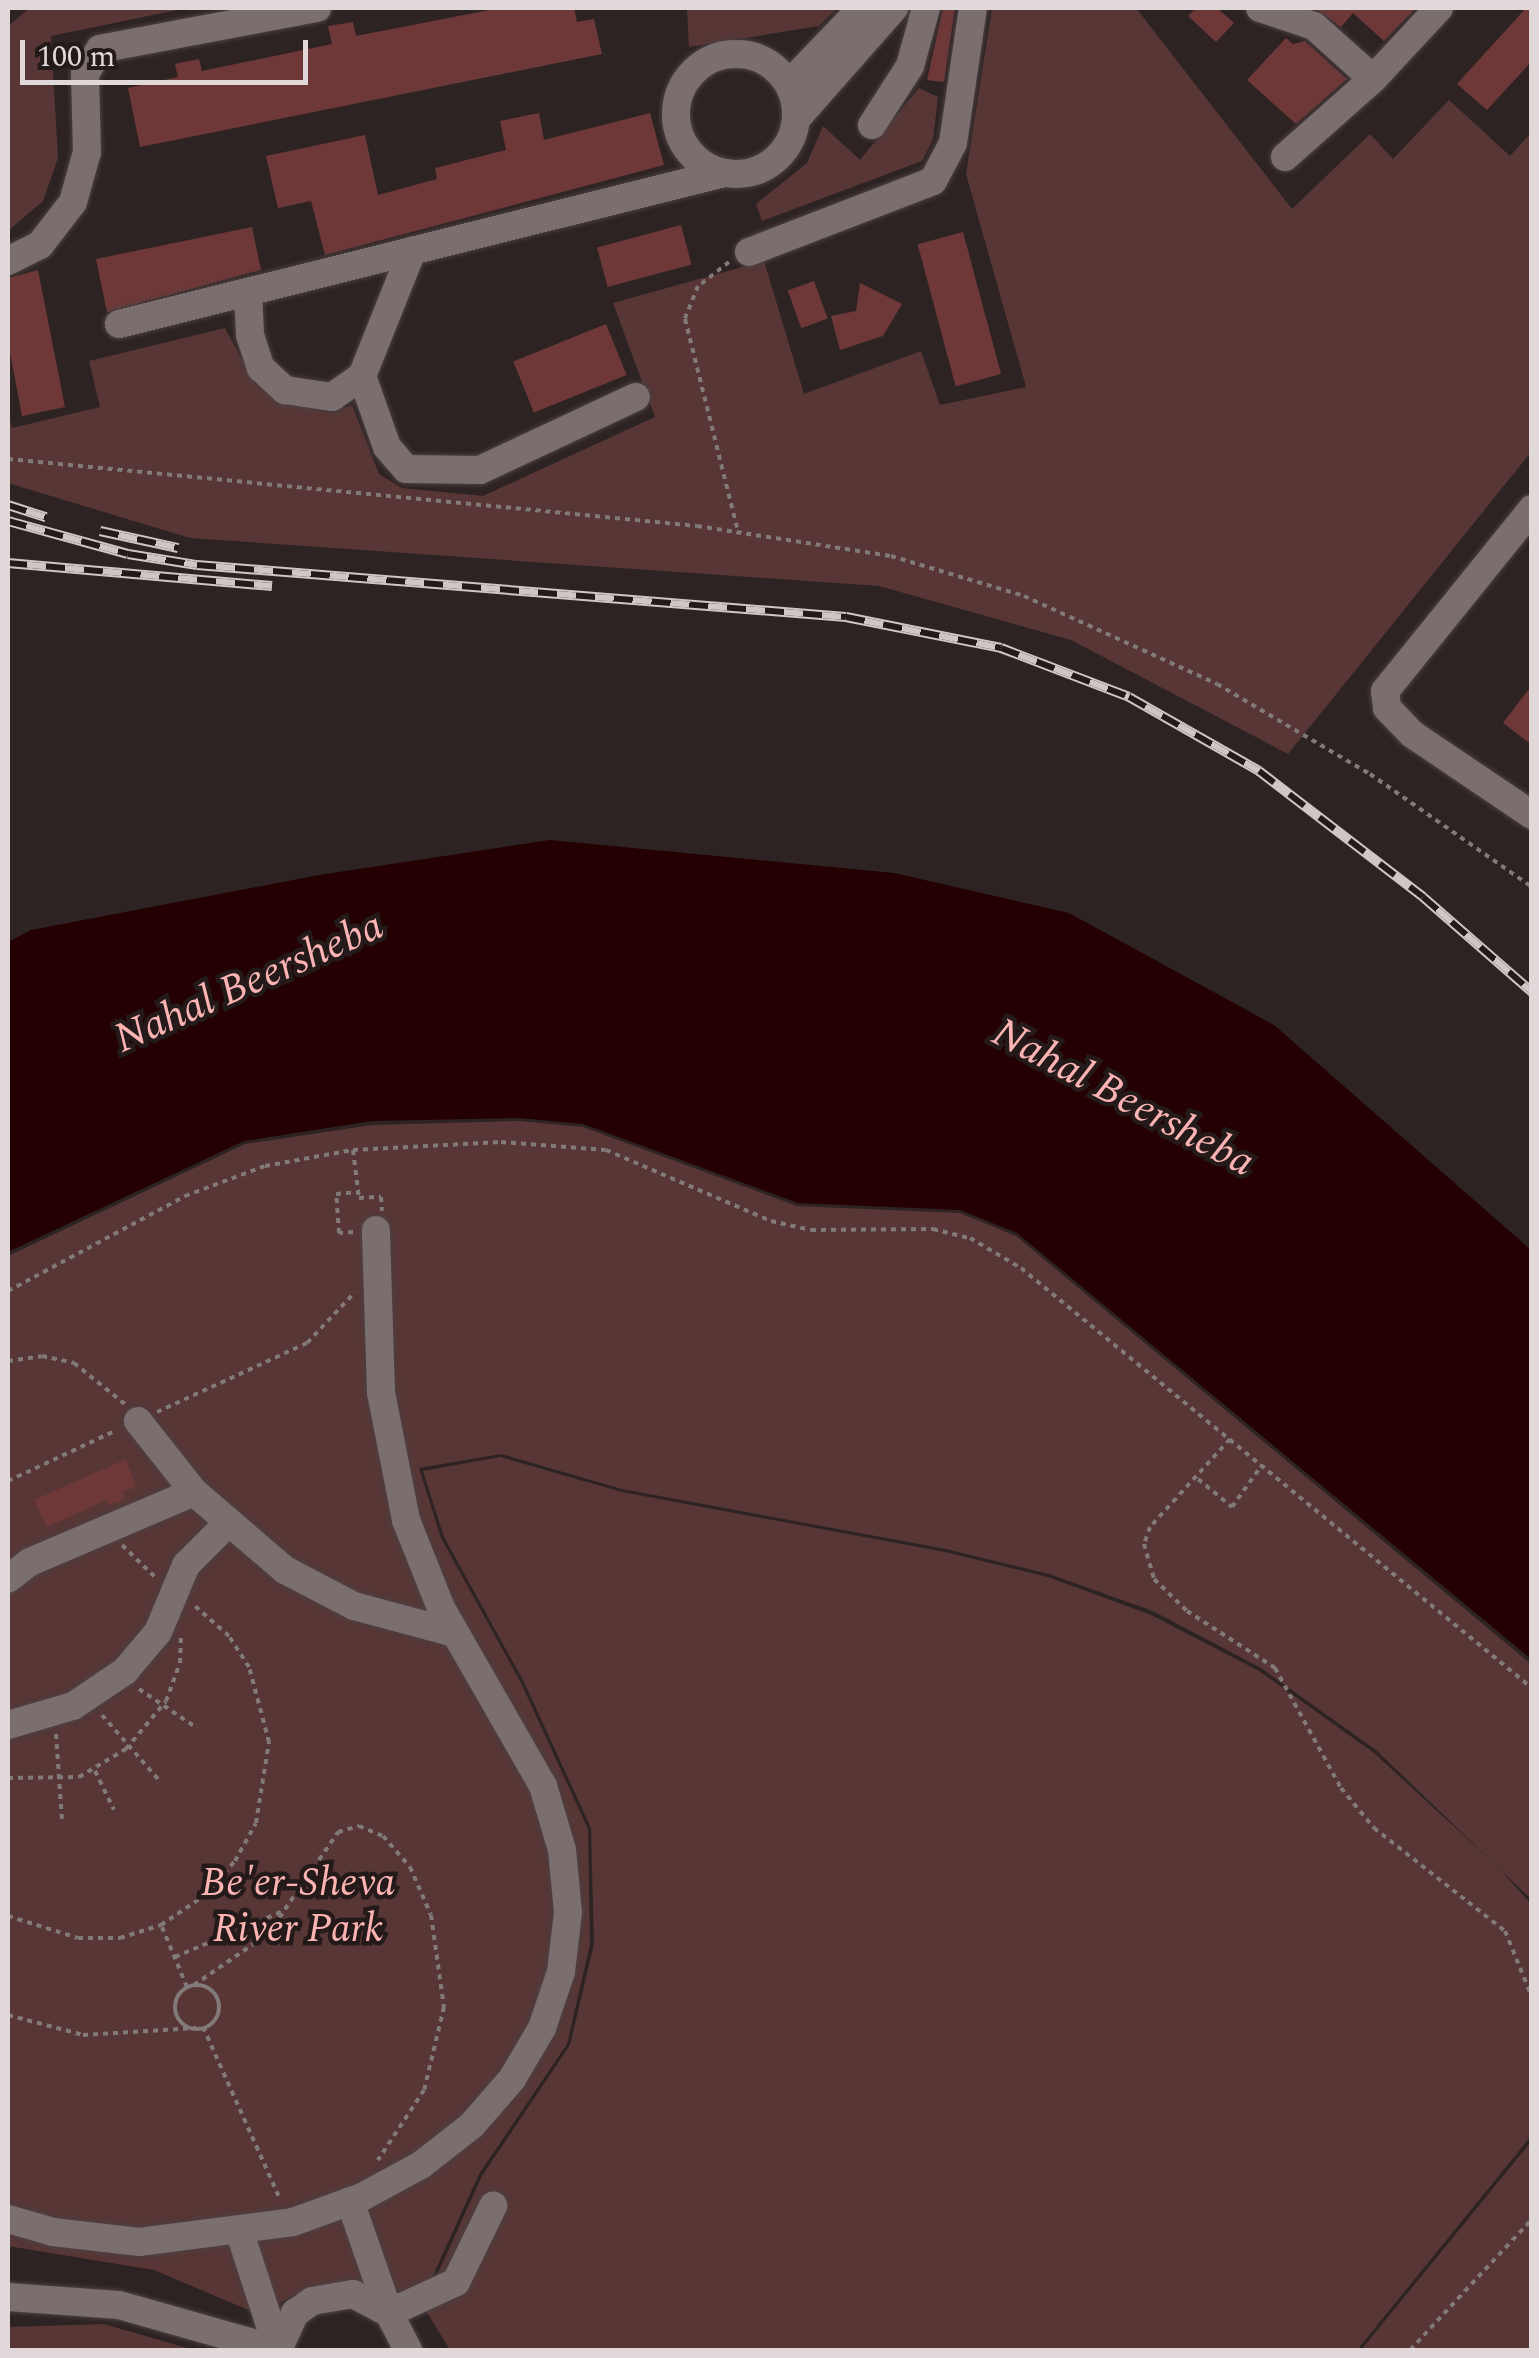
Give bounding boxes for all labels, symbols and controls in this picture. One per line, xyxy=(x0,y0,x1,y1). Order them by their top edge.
scale bar xyxy=(25,20,312,82)
text: 100 m xyxy=(37,34,115,80)
water label: Nahal Beersheba xyxy=(107,901,391,1065)
water label: Nahal Beersheba xyxy=(983,1008,1263,1188)
park label: Be'er-Sheva River Park xyxy=(201,1860,395,1954)

